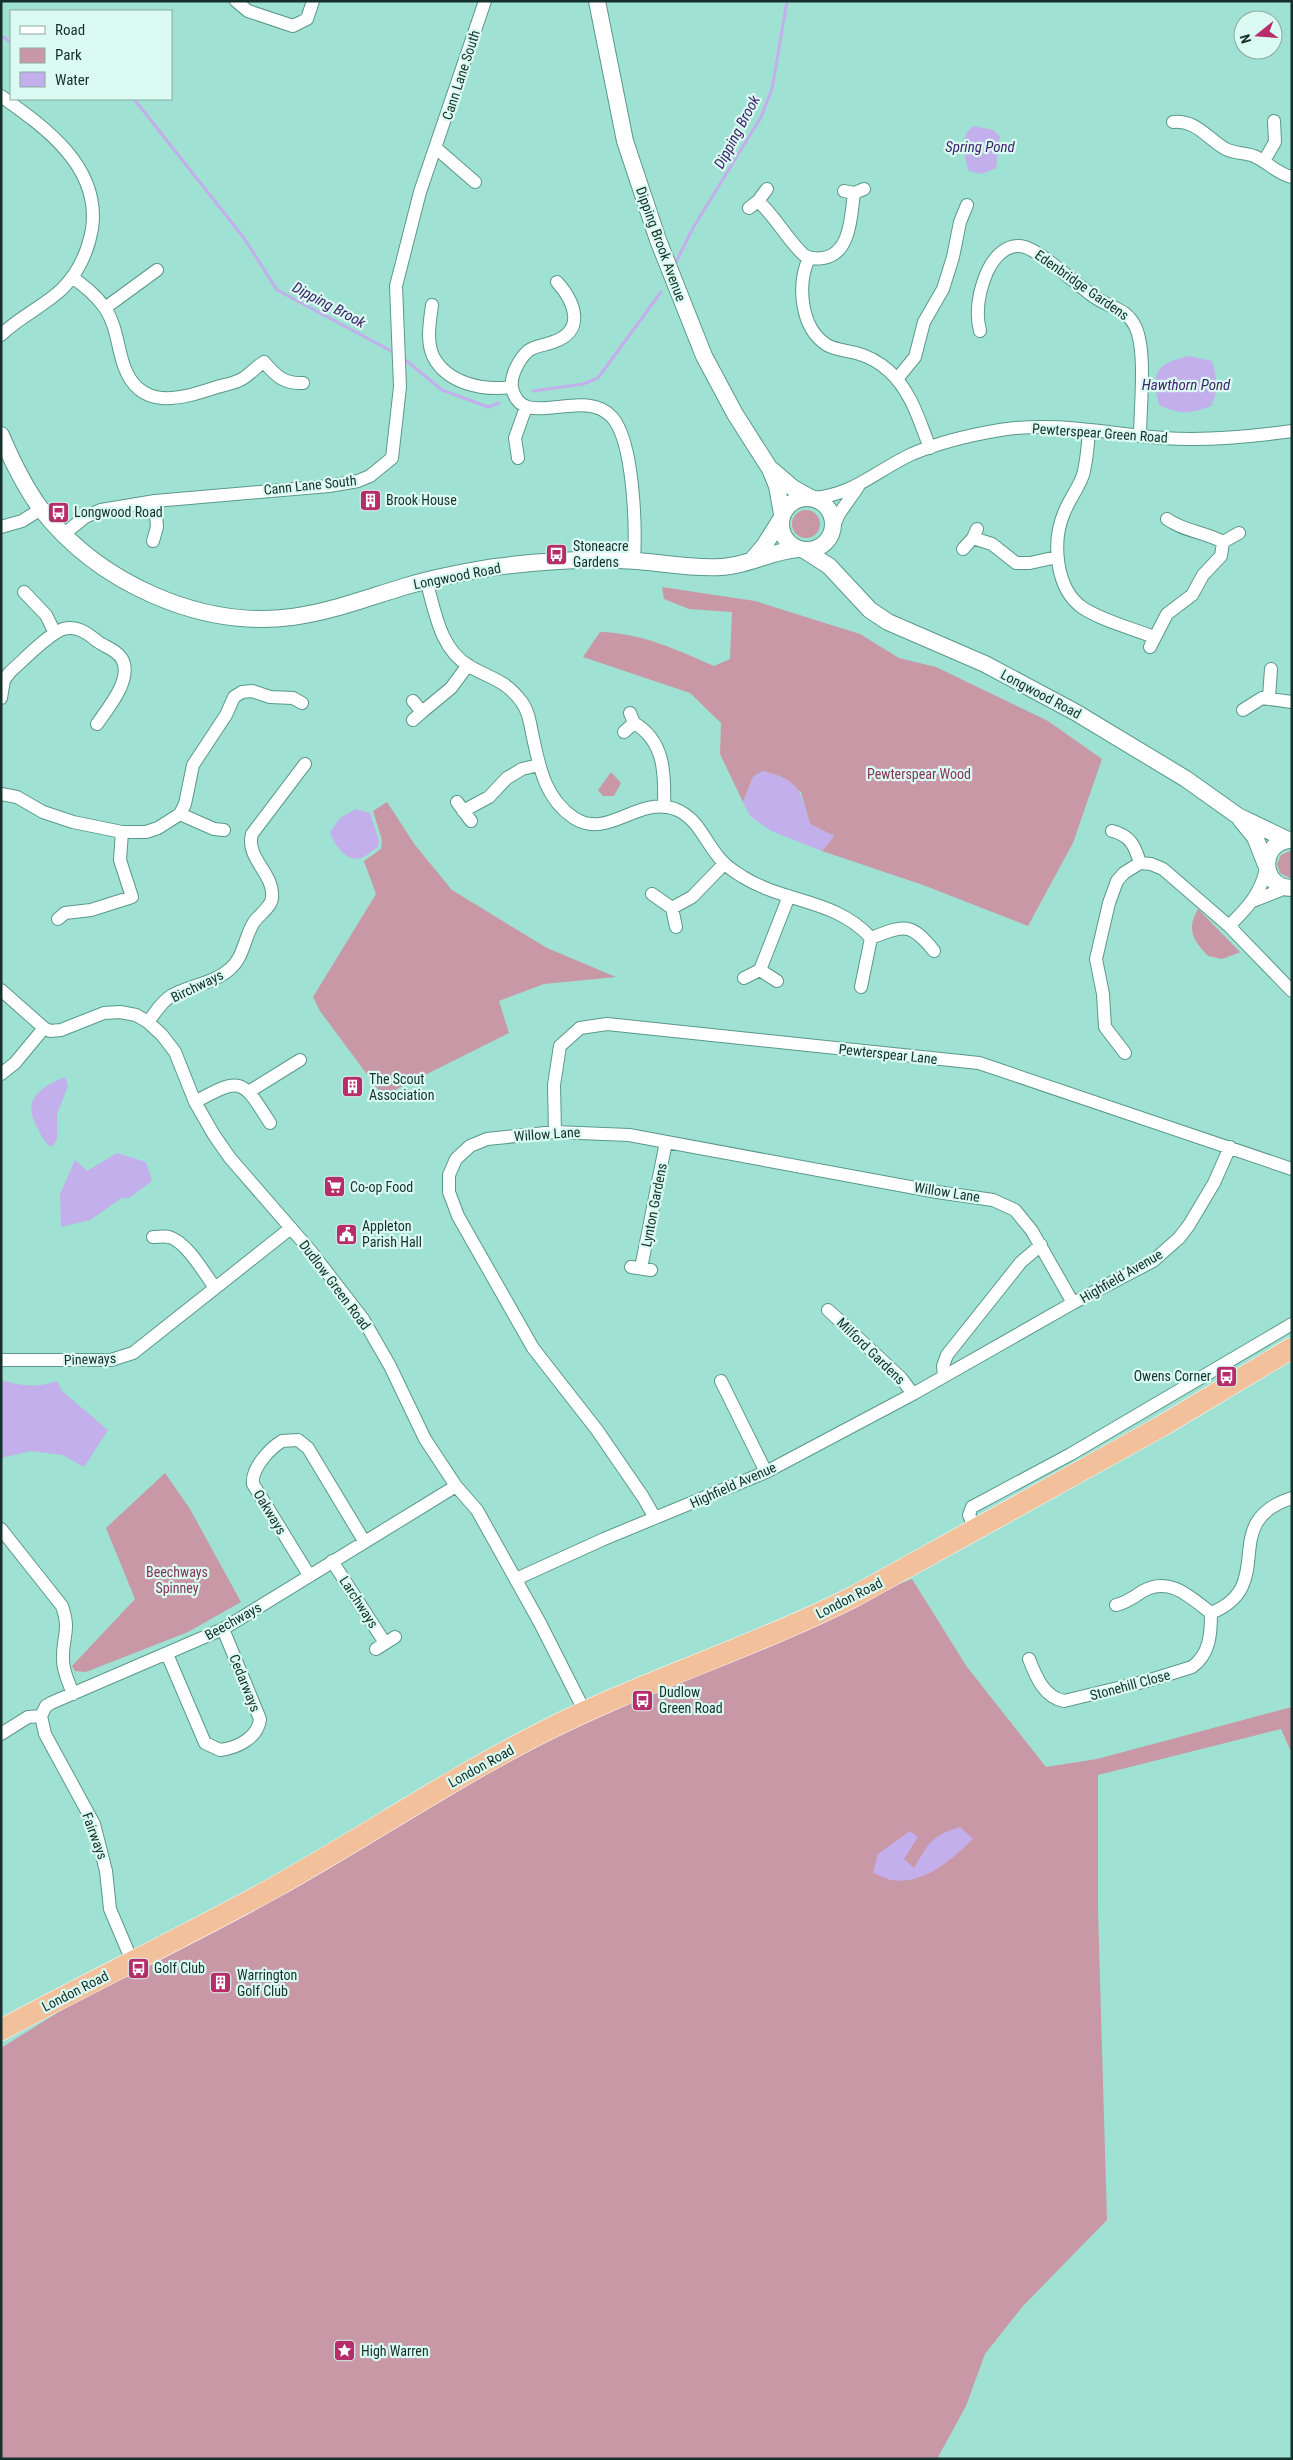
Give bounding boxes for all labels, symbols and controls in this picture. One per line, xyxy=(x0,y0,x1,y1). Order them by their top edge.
legend xyxy=(10,10,172,100)
north arrow xyxy=(1233,10,1283,60)
text: Road xyxy=(55,21,85,39)
street label: Cann Lane South xyxy=(439,28,483,122)
text: N xyxy=(1237,32,1254,45)
text: Park xyxy=(55,46,82,64)
text: Water xyxy=(55,71,90,89)
water label: Dipping Brook xyxy=(710,92,764,172)
water label: Spring Pond xyxy=(945,138,1016,156)
street label: Dipping Brook Avenue xyxy=(633,185,689,304)
street label: Edenbridge Gardens xyxy=(1032,247,1132,323)
water label: Dipping Brook xyxy=(289,278,369,332)
water label: Hawthorn Pond xyxy=(1142,376,1231,394)
street label: Pewterspear Green Road xyxy=(1032,420,1168,446)
street label: Cann Lane South xyxy=(263,472,357,498)
building icon: Brook House xyxy=(358,488,382,512)
place label: Brook House xyxy=(386,492,457,508)
bus stop icon: Longwood Road xyxy=(46,500,70,524)
place label: Longwood Road xyxy=(74,504,163,520)
place label: Stoneacre Gardens xyxy=(573,538,629,570)
bus stop icon: Stoneacre Gardens xyxy=(545,542,569,566)
street label: Longwood Road xyxy=(412,560,502,592)
street label: Longwood Road xyxy=(998,666,1084,722)
park label: Pewterspear Wood xyxy=(867,766,971,782)
street label: Birchways xyxy=(168,967,226,1005)
street label: Pewterspear Lane xyxy=(838,1041,939,1067)
place label: The Scout Association xyxy=(369,1071,434,1103)
building icon: The Scout Association xyxy=(341,1075,365,1099)
street label: Willow Lane xyxy=(513,1124,581,1144)
street label: Lynton Gardens xyxy=(638,1162,670,1248)
supermarket icon: Co-op Food xyxy=(322,1175,346,1199)
place label: Co-op Food xyxy=(350,1179,413,1195)
street label: Willow Lane xyxy=(913,1179,981,1205)
place label: Appleton Parish Hall xyxy=(362,1218,422,1250)
public building icon: Appleton Parish Hall xyxy=(334,1222,358,1246)
street label: Dudlow Green Road xyxy=(296,1237,374,1333)
street label: Highfield Avenue xyxy=(1077,1246,1165,1306)
street label: Milford Gardens xyxy=(834,1314,908,1388)
street label: Pineways xyxy=(64,1350,116,1368)
bus stop icon: Owens Corner xyxy=(1215,1364,1239,1388)
place label: Owens Corner xyxy=(1134,1368,1211,1384)
street label: Highfield Avenue xyxy=(687,1459,779,1511)
street label: Oakways xyxy=(250,1487,290,1537)
park label: Beechways Spinney xyxy=(146,1564,208,1596)
street label: Larchways xyxy=(336,1573,382,1631)
street label: London Road xyxy=(813,1574,885,1622)
street label: Beechways xyxy=(202,1599,264,1643)
street label: Cedarways xyxy=(226,1652,264,1714)
street label: Stonehill Close xyxy=(1088,1666,1172,1703)
place label: Dudlow Green Road xyxy=(659,1684,723,1716)
bus stop icon: Dudlow Green Road xyxy=(631,1688,655,1712)
street label: London Road xyxy=(445,1741,517,1791)
street label: Fairways xyxy=(79,1810,111,1862)
bus stop icon: Golf Club xyxy=(126,1956,150,1980)
place label: Golf Club xyxy=(154,1960,205,1976)
street label: London Road xyxy=(39,1967,111,2015)
place label: Warrington Golf Club xyxy=(237,1967,297,1999)
building icon: Warrington Golf Club xyxy=(209,1971,233,1995)
place icon: High Warren xyxy=(333,2339,357,2363)
place label: High Warren xyxy=(361,2343,429,2359)

